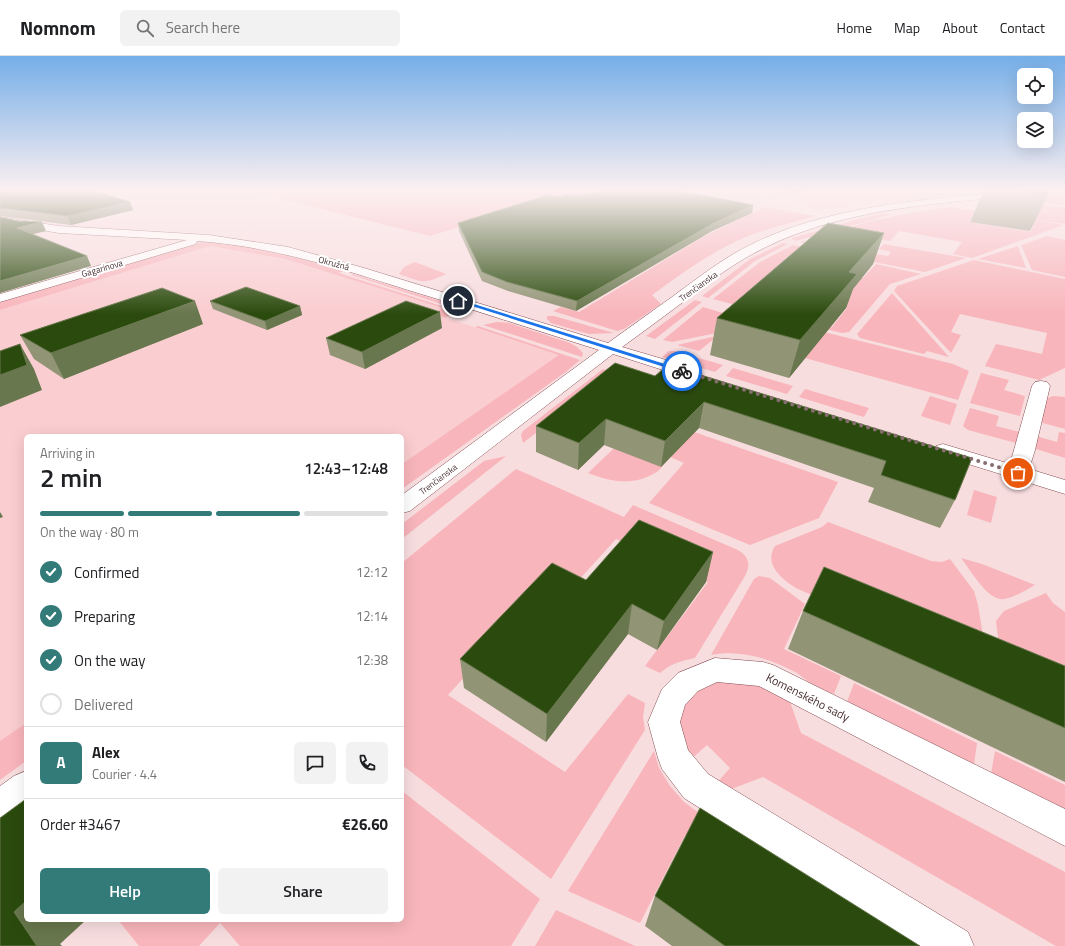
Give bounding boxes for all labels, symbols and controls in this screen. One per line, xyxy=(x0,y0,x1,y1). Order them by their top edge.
search box xyxy=(120,10,400,46)
text: Nomnom xyxy=(20,13,96,42)
text: Search here xyxy=(166,16,240,39)
icon: search xyxy=(134,17,156,39)
text: Home xyxy=(837,17,872,38)
text: Map xyxy=(894,17,920,38)
text: About xyxy=(942,17,978,38)
text: Contact xyxy=(1000,17,1045,38)
map controls xyxy=(1017,68,1053,148)
button: locate xyxy=(1017,68,1053,104)
button: layers xyxy=(1017,112,1053,148)
street label: Okružná xyxy=(317,253,351,273)
street label: Gagarinova xyxy=(80,256,125,280)
street label: Trenčianska xyxy=(676,267,720,304)
pin xyxy=(441,284,475,318)
icon: home xyxy=(447,290,469,312)
courier xyxy=(662,351,702,391)
icon: bike xyxy=(671,360,693,382)
text: Arriving in xyxy=(40,443,95,463)
pin xyxy=(1001,456,1035,490)
text: 12:43–12:48 xyxy=(304,457,388,480)
text: 2 min xyxy=(40,458,103,497)
street label: Trenčianska xyxy=(416,460,460,498)
icon: bag xyxy=(1007,462,1029,484)
text: On the way · 80 m xyxy=(40,522,139,542)
icon: check xyxy=(40,561,62,583)
text: Confirmed xyxy=(74,561,139,584)
text: 12:12 xyxy=(356,562,388,582)
icon: check xyxy=(40,605,62,627)
text: Preparing xyxy=(74,605,135,628)
text: 12:14 xyxy=(356,606,388,626)
icon: check xyxy=(40,649,62,671)
text: On the way xyxy=(74,649,146,672)
text: 12:38 xyxy=(356,650,388,670)
street label: Komenského sady xyxy=(763,668,853,726)
text: Delivered xyxy=(74,693,133,716)
text: Alex xyxy=(92,741,120,764)
button: chat xyxy=(294,742,336,784)
button: phone xyxy=(346,742,388,784)
text: A xyxy=(56,751,66,774)
text: Courier · 4.4 xyxy=(92,764,157,784)
text: Order #3467 xyxy=(40,813,121,836)
text: €26.60 xyxy=(342,813,388,836)
button: Help xyxy=(40,868,210,914)
button: Share xyxy=(218,868,388,914)

